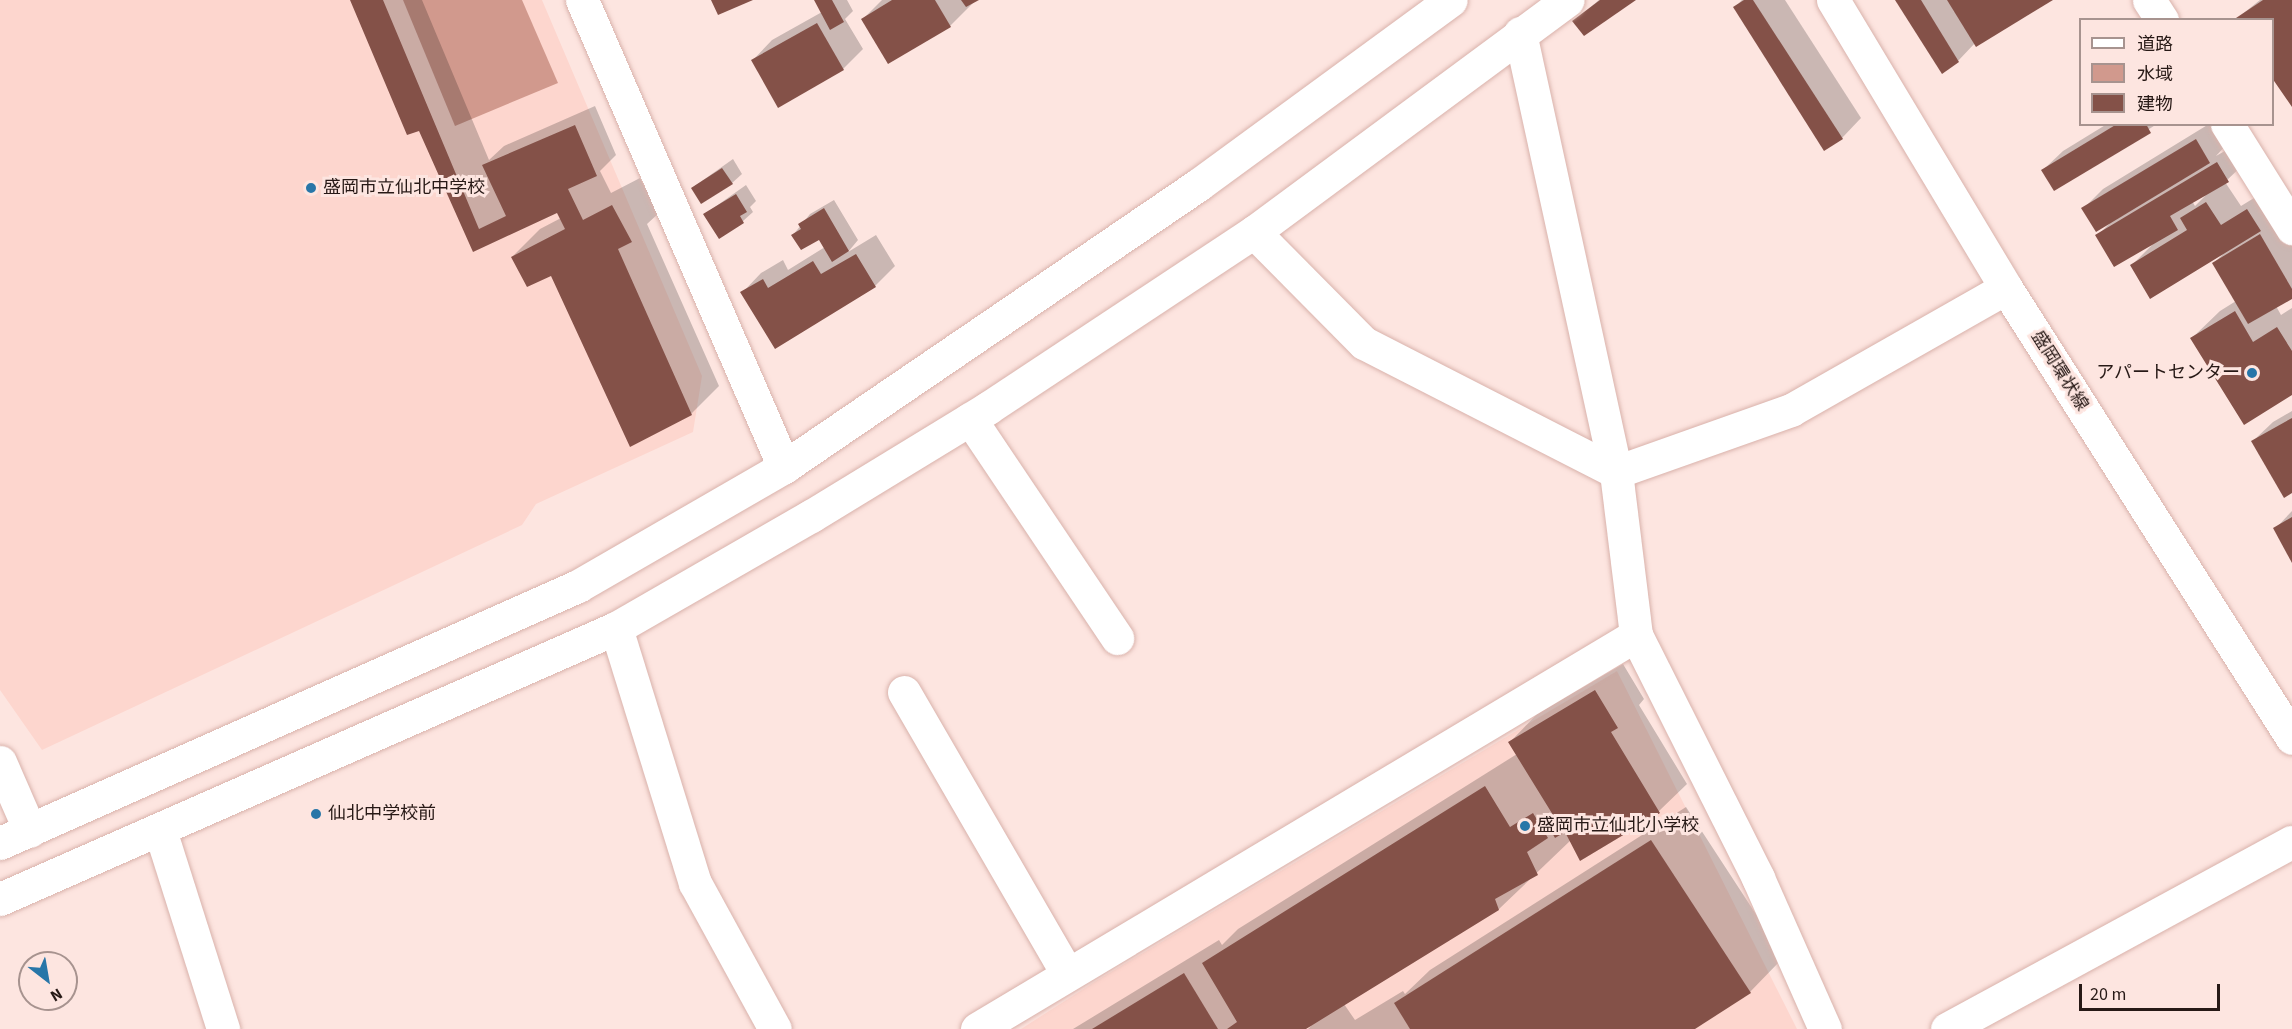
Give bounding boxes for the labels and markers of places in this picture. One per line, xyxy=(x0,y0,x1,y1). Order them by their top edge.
place label: 盛岡市立仙北中学校 xyxy=(323,177,485,199)
marker: 盛岡市立仙北中学校 xyxy=(304,181,318,195)
place label: アパートセンター xyxy=(2096,362,2240,384)
marker: アパートセンター xyxy=(2245,366,2259,380)
place label: 仙北中学校前 xyxy=(328,803,436,825)
marker: 仙北中学校前 xyxy=(309,807,323,821)
place label: 盛岡市立仙北小学校 xyxy=(1537,815,1699,837)
marker: 盛岡市立仙北小学校 xyxy=(1518,819,1532,833)

